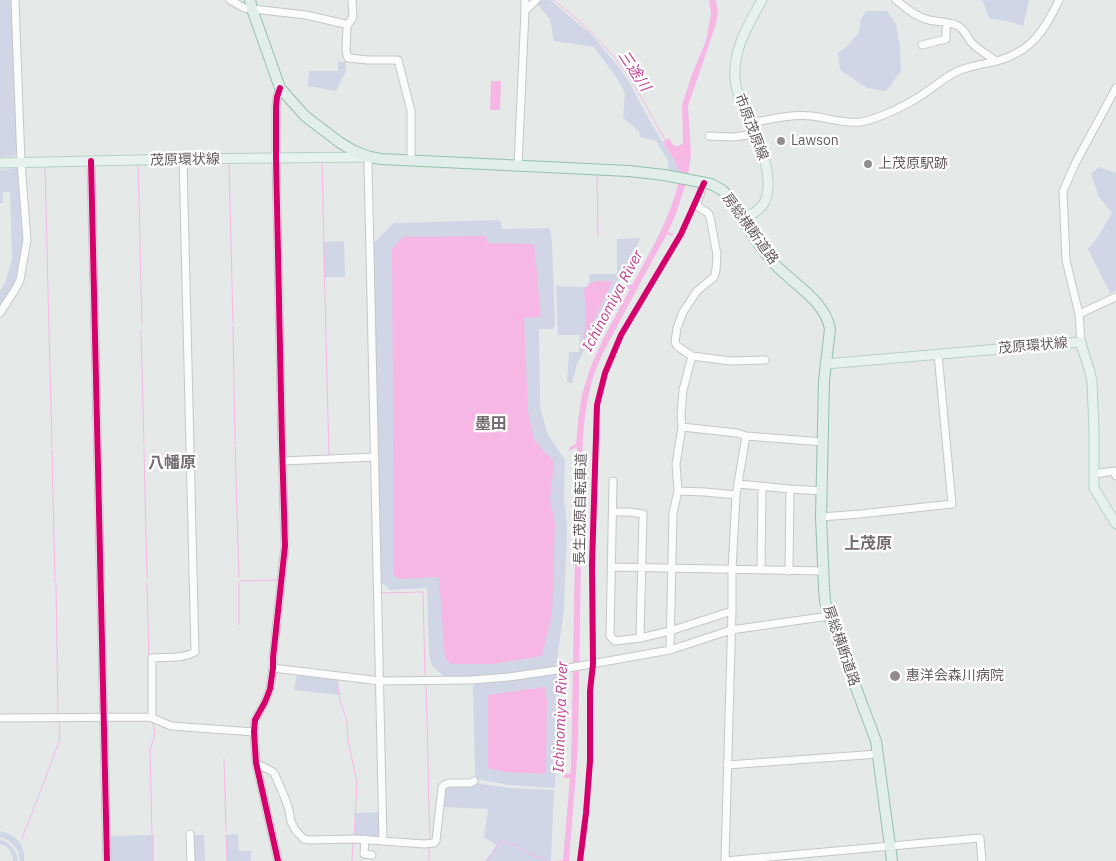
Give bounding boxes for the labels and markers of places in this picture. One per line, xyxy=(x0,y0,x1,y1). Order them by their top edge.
place label: Lawson xyxy=(791,133,839,149)
marker: Lawson xyxy=(775,135,787,147)
place label: 上茂原駅跡 xyxy=(878,156,948,172)
marker: 上茂原駅跡 xyxy=(862,158,874,170)
place label: 惠洋会森川病院 xyxy=(906,668,1004,684)
marker: 惠洋会森川病院 xyxy=(888,669,902,683)

